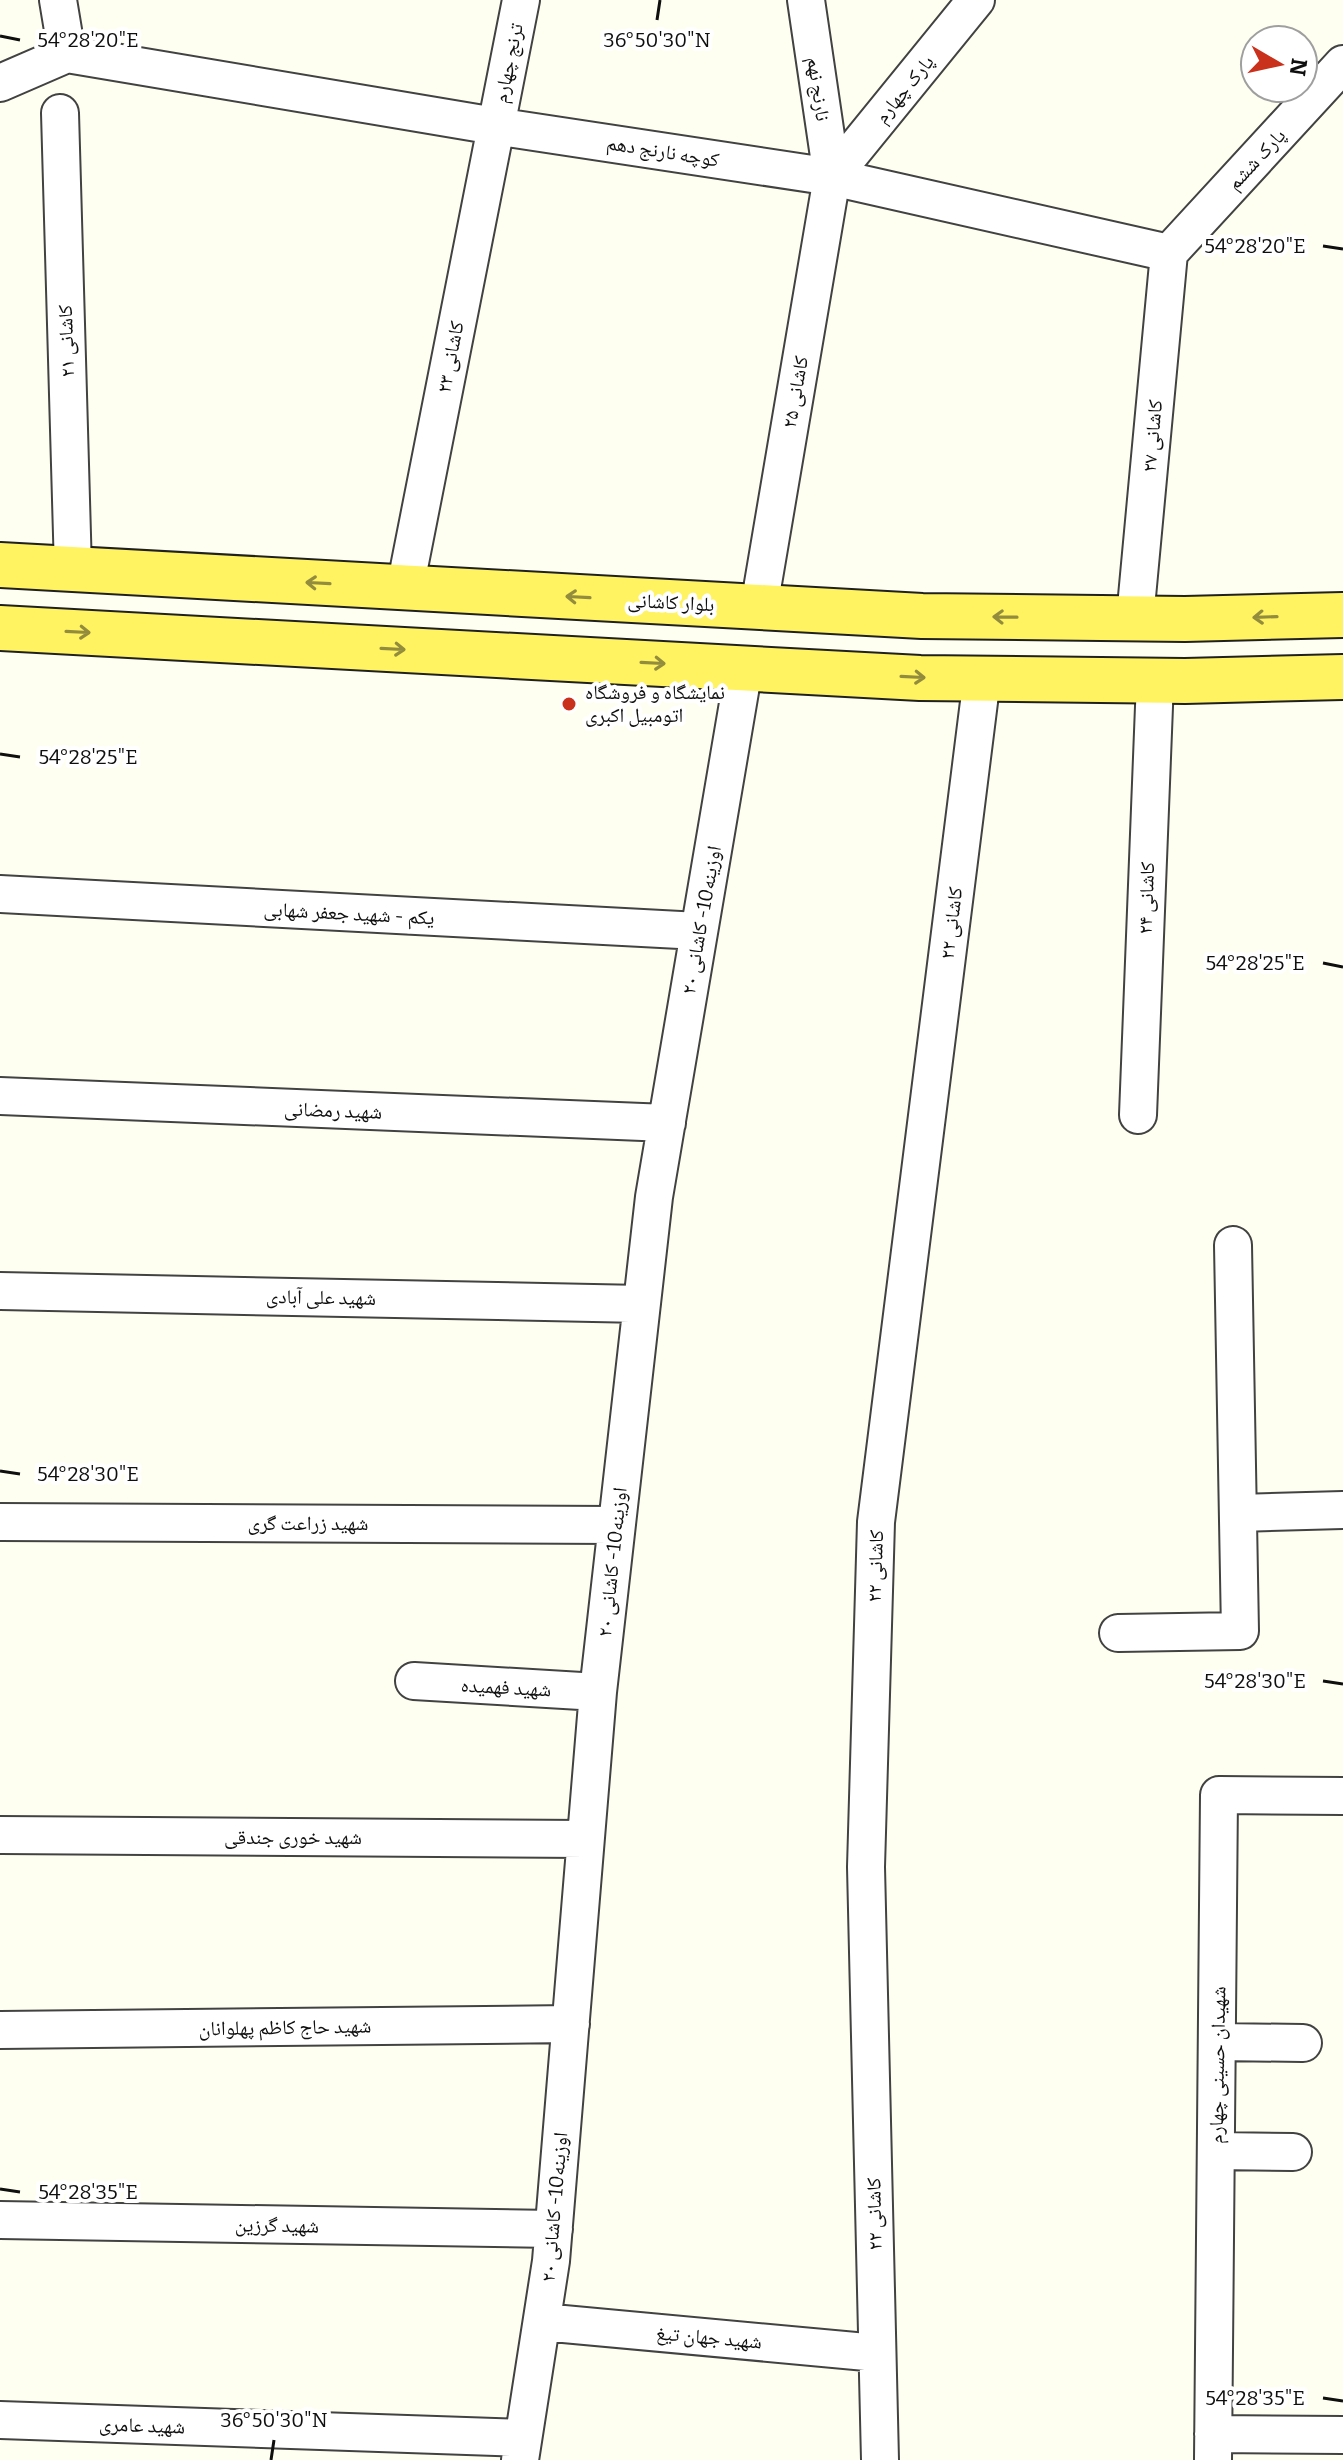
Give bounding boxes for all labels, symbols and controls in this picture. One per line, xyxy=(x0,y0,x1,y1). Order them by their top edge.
street label: ترنج چهارم xyxy=(488,21,530,105)
north arrow xyxy=(1239,24,1319,104)
text: 54°28'20"E xyxy=(37,28,139,52)
text: 36°50'30"N xyxy=(603,28,711,52)
street label: پارک چهارم xyxy=(869,50,940,129)
street label: نارنج نهم xyxy=(801,55,835,123)
text: N xyxy=(1284,57,1313,78)
street label: پارک ششم xyxy=(1222,123,1292,196)
street label: کوچه نارنج دهم xyxy=(605,130,721,174)
text: 54°28'20"E xyxy=(1204,234,1306,258)
street label: کاشانی ۲۱ xyxy=(53,304,79,378)
street label: کاشانی ۲۳ xyxy=(431,319,469,395)
street label: کاشانی ۲۵ xyxy=(777,354,813,430)
street label: کاشانی ۲۷ xyxy=(1137,399,1167,473)
one-way arrow xyxy=(305,575,332,590)
street label: بلوار کاشانی xyxy=(627,588,715,616)
one-way arrow xyxy=(565,589,592,604)
one-way arrow xyxy=(992,609,1019,625)
one-way arrow xyxy=(1252,609,1279,625)
one-way arrow xyxy=(64,625,91,640)
one-way arrow xyxy=(379,642,406,657)
one-way arrow xyxy=(639,656,666,671)
one-way arrow xyxy=(899,670,926,685)
place label: نمایشگاه و فروشگاه اتومبیل اکبری xyxy=(585,680,725,727)
marker: نمایشگاه و فروشگاه اتومبیل اکبری xyxy=(560,695,578,713)
text: 54°28'25"E xyxy=(38,745,138,769)
street label: اوزینه10- کاشانی ۲۰ xyxy=(676,844,726,996)
street label: ۲۴ کاشانی xyxy=(1133,861,1159,935)
street label: کاشانی ۲۲ xyxy=(935,885,967,961)
street label: یکم - شهید جعفر شهابی xyxy=(263,897,435,931)
text: 54°28'25"E xyxy=(1205,951,1305,975)
street label: شهید رمضانی xyxy=(284,1096,382,1124)
street label: شهید علی آبادی xyxy=(266,1284,376,1310)
text: 54°28'30"E xyxy=(37,1462,139,1486)
street label: اوزینه10- کاشانی ۲۰ xyxy=(592,1486,632,1638)
street label: شهید زراعت گری xyxy=(248,1511,368,1535)
street label: کاشانی ۲۲ xyxy=(862,1529,888,1603)
text: 54°28'30"E xyxy=(1204,1669,1306,1693)
street label: شهید فهمیده xyxy=(460,1673,552,1701)
street label: شهید خوری جندقی xyxy=(224,1825,362,1849)
street label: شهیدان حسینی چهارم xyxy=(1204,1986,1232,2144)
street label: شهید حاج کاظم پهلوانان xyxy=(198,2013,372,2043)
street label: اوزینه10- کاشانی ۲۰ xyxy=(535,2131,573,2283)
street label: کاشانی ۲۲ xyxy=(861,2177,887,2251)
text: 54°28'35"E xyxy=(38,2180,138,2204)
street label: شهید گرزین xyxy=(235,2212,319,2238)
street label: شهید جهان تیغ xyxy=(655,2320,763,2355)
text: 54°28'35"E xyxy=(1205,2386,1305,2410)
text: 36°50'30"N xyxy=(220,2408,328,2432)
street label: شهید عامری xyxy=(99,2412,185,2438)

